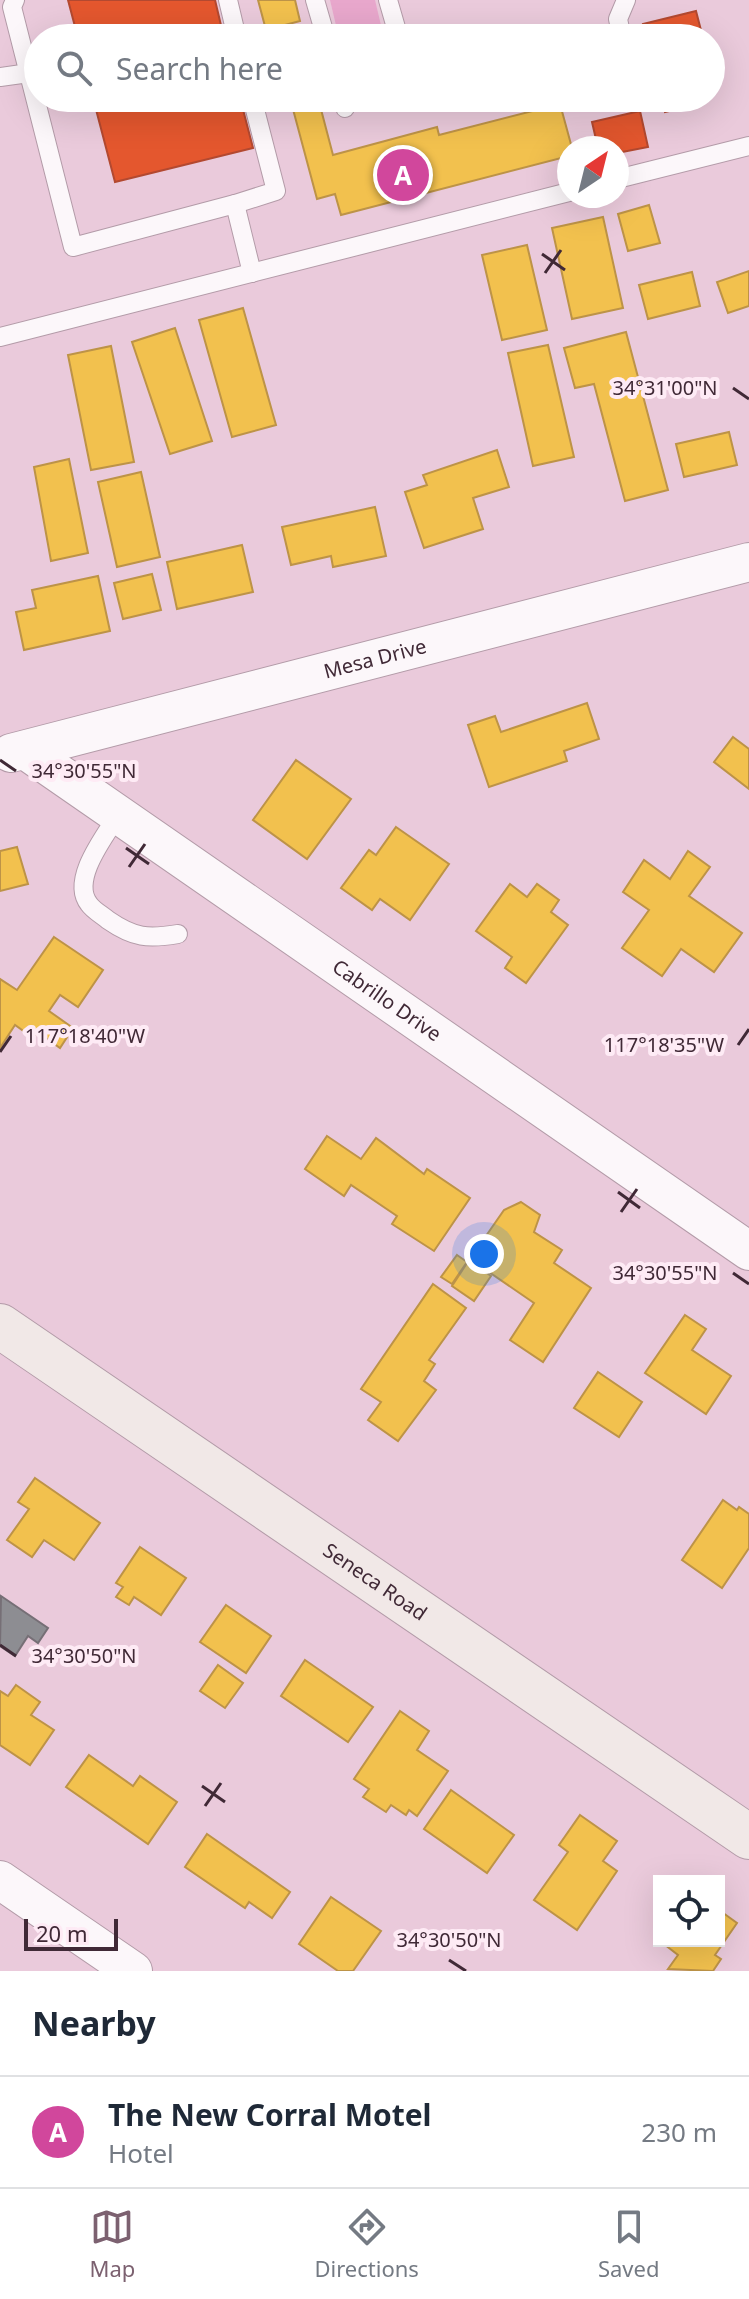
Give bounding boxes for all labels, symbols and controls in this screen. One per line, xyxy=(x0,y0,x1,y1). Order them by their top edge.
search box xyxy=(24,24,725,112)
icon: search xyxy=(52,46,96,90)
text: Search here xyxy=(116,48,283,89)
north arrow xyxy=(557,136,629,208)
pin: A xyxy=(377,145,429,205)
text: 34°31'00"N xyxy=(612,374,718,401)
street label: Mesa Drive xyxy=(321,632,429,685)
text: 34°30'55"N xyxy=(31,757,137,784)
street label: Cabrillo Drive xyxy=(327,953,447,1047)
text: 117°18'40"W xyxy=(25,1022,146,1049)
text: 117°18'35"W xyxy=(604,1031,725,1058)
your location xyxy=(464,1234,504,1274)
text: 34°30'55"N xyxy=(612,1259,718,1286)
street label: Seneca Road xyxy=(318,1536,433,1626)
text: 34°30'50"N xyxy=(31,1642,137,1669)
map controls xyxy=(653,1875,725,1947)
button: locate xyxy=(653,1875,725,1947)
scale bar xyxy=(24,1915,118,1951)
text: 20 m xyxy=(36,1918,87,1948)
text: 34°30'50"N xyxy=(396,1926,502,1953)
text: Nearby xyxy=(32,2000,156,2046)
text: The New Corral Motel xyxy=(108,2094,432,2135)
text: A xyxy=(49,2114,67,2150)
text: 230 m xyxy=(641,2114,717,2150)
text: Hotel xyxy=(108,2135,174,2171)
tab: Map xyxy=(90,2205,135,2283)
tab: Directions xyxy=(314,2205,419,2283)
tab: Saved xyxy=(598,2205,659,2283)

